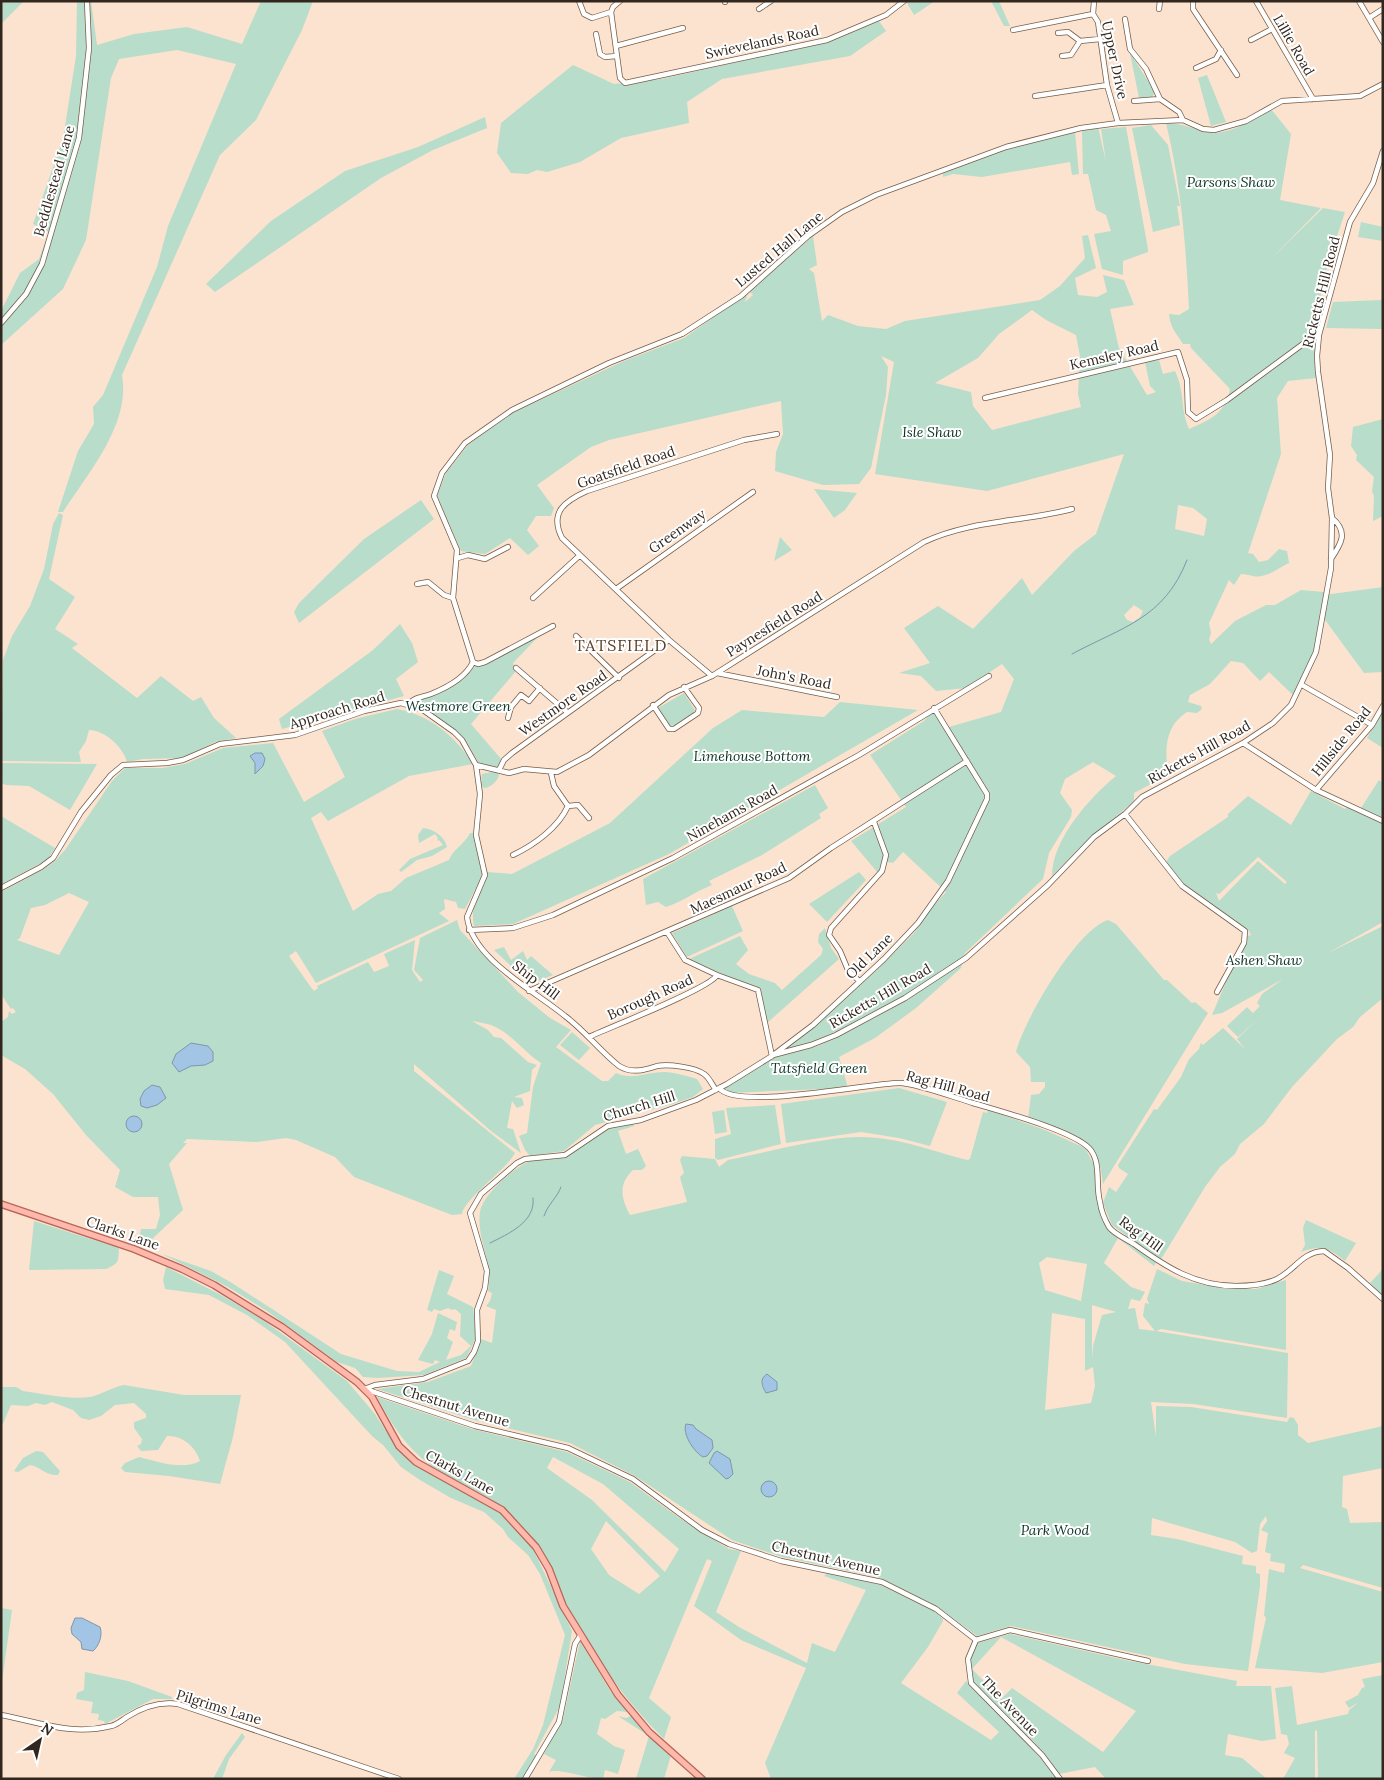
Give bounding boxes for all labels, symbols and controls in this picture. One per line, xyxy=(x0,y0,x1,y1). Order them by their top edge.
street label: Lillie Road xyxy=(1269,11,1319,79)
street label: Upper Drive xyxy=(1098,19,1132,101)
street label: Swievelands Road xyxy=(704,21,820,63)
street label: Beddlestead Lane xyxy=(30,123,79,239)
park label: Parsons Shaw xyxy=(1187,173,1275,191)
street label: Lusted Hall Lane xyxy=(731,207,827,291)
street label: Ricketts Hill Road xyxy=(1298,234,1344,350)
street label: Kemsley Road xyxy=(1068,336,1160,374)
park label: Isle Shaw xyxy=(902,423,962,441)
street label: Goatsfield Road xyxy=(575,442,677,492)
street label: Greenway xyxy=(645,504,709,557)
street label: Paynesfield Road xyxy=(723,587,825,661)
district label: TATSFIELD xyxy=(574,635,668,655)
street label: John's Road xyxy=(754,661,833,693)
street label: Westmore Road xyxy=(516,666,610,740)
street label: Approach Road xyxy=(286,687,387,733)
park label: Westmore Green xyxy=(405,697,511,715)
street label: Hillside Road xyxy=(1307,702,1375,780)
street label: Ricketts Hill Road xyxy=(1144,716,1254,788)
park label: Limehouse Bottom xyxy=(693,747,811,765)
street label: Ninehams Road xyxy=(683,781,781,845)
street label: Maesmaur Road xyxy=(687,858,789,918)
street label: Old Lane xyxy=(842,929,897,983)
park label: Ashen Shaw xyxy=(1225,951,1302,969)
street label: Ship Hill xyxy=(509,956,563,1004)
street label: Ricketts Hill Road xyxy=(826,960,934,1032)
street label: Borough Road xyxy=(604,970,696,1024)
park label: Tatsfield Green xyxy=(771,1059,868,1077)
street label: Rag Hill Road xyxy=(904,1066,992,1106)
street label: Church Hill xyxy=(601,1086,677,1125)
street label: Clarks Lane xyxy=(84,1212,162,1254)
street label: Rag Hill xyxy=(1116,1212,1167,1256)
street label: Chestnut Avenue xyxy=(400,1381,512,1431)
street label: Clarks Lane xyxy=(422,1446,498,1499)
park label: Park Wood xyxy=(1021,1521,1089,1539)
street label: Chestnut Avenue xyxy=(770,1537,883,1579)
street label: The Avenue xyxy=(977,1672,1043,1740)
street label: Pilgrims Lane xyxy=(174,1685,264,1729)
north arrow xyxy=(15,1715,65,1765)
text: N xyxy=(38,1719,57,1740)

